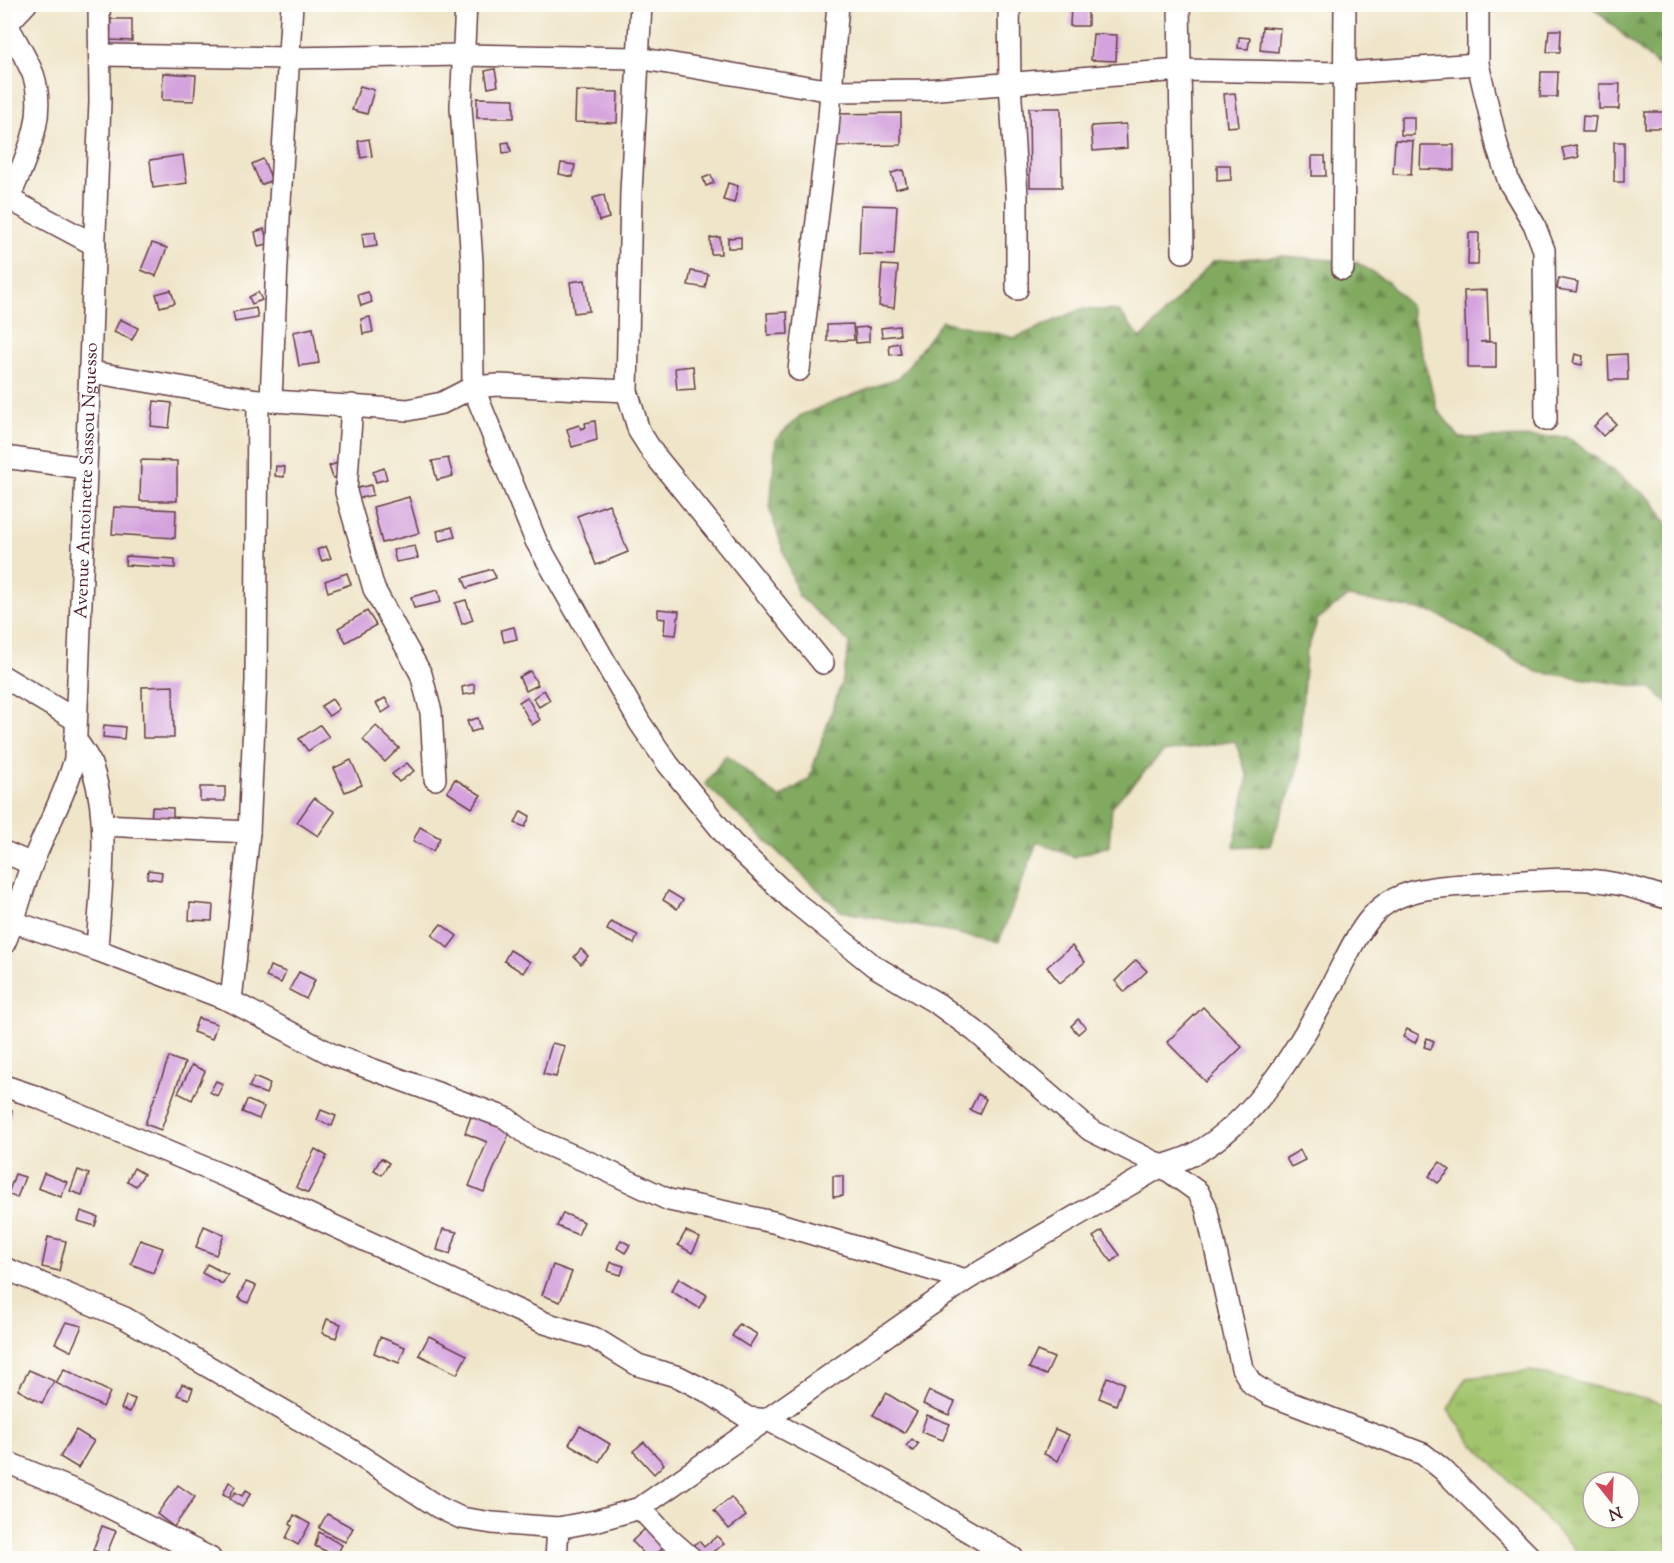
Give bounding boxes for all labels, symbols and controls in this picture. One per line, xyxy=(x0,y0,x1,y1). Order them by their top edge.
street label: Avenue Antoinette Sassou Nguesso xyxy=(69,342,106,619)
north arrow xyxy=(1581,1470,1641,1530)
text: N xyxy=(1605,1499,1624,1525)

